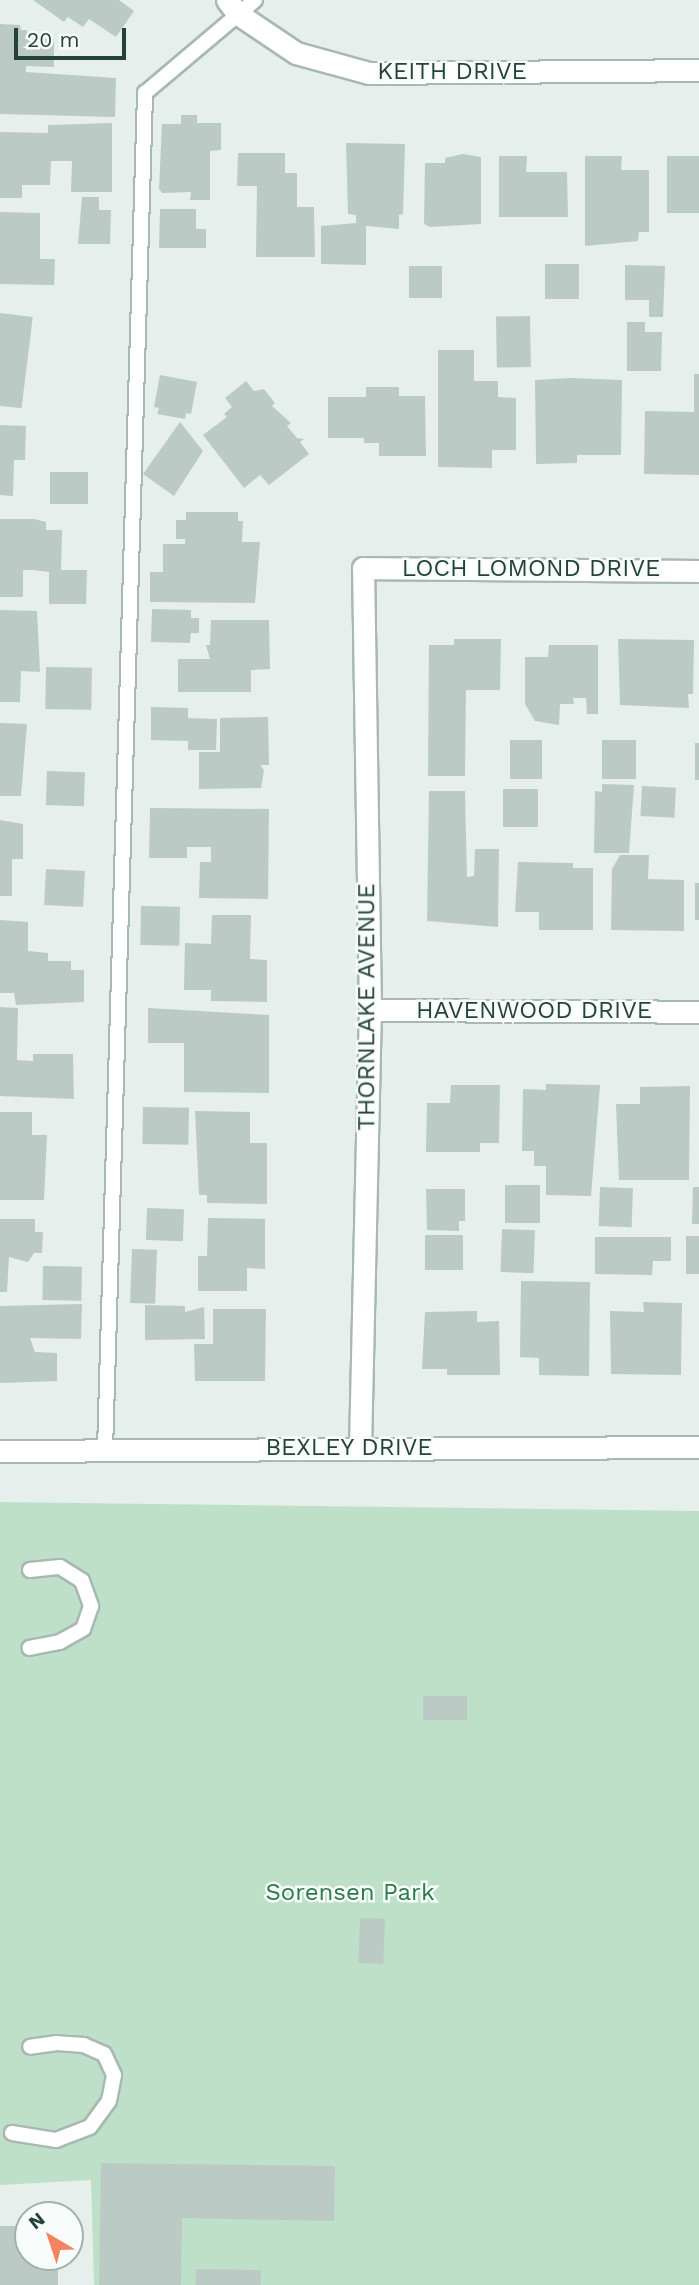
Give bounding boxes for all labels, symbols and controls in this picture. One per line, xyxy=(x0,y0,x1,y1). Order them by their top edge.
scale bar xyxy=(18,14,130,58)
text: 20 m xyxy=(27,27,79,52)
street label: KEITH DRIVE xyxy=(377,58,527,86)
street label: LOCH LOMOND DRIVE xyxy=(402,555,660,583)
street label: THORNLAKE AVENUE xyxy=(353,883,381,1131)
street label: HAVENWOOD DRIVE xyxy=(416,997,652,1025)
street label: BEXLEY DRIVE xyxy=(265,1434,433,1462)
park label: Sorensen Park xyxy=(265,1879,435,1907)
north arrow xyxy=(14,2201,84,2271)
text: N xyxy=(24,2207,49,2234)

